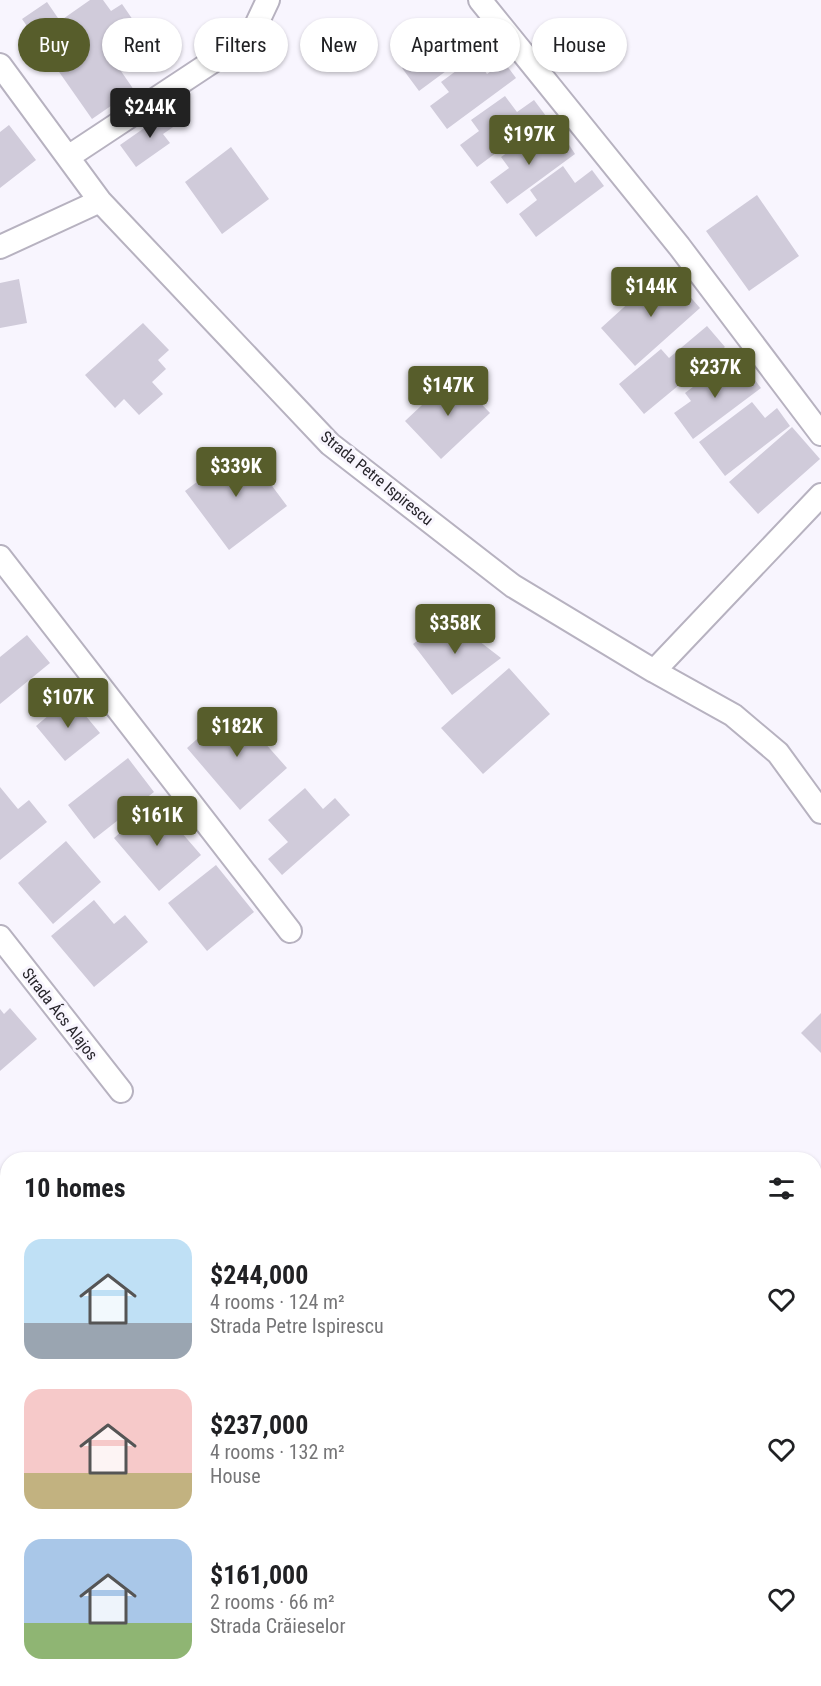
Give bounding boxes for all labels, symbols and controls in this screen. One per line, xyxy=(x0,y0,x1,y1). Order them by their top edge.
chip: Buy xyxy=(18,18,90,72)
chip: Rent xyxy=(102,18,182,72)
chip: Filters xyxy=(194,18,288,72)
chip: New xyxy=(300,18,378,72)
chip: Apartment xyxy=(390,18,520,72)
chip: House xyxy=(532,18,627,72)
pin: $244K xyxy=(108,88,192,139)
text: $244K xyxy=(124,95,176,119)
pin: $197K xyxy=(487,115,571,166)
text: $197K xyxy=(503,122,555,146)
pin: $144K xyxy=(609,267,693,318)
text: $144K xyxy=(625,274,677,298)
pin: $237K xyxy=(673,348,757,399)
text: $237K xyxy=(689,355,741,379)
pin: $147K xyxy=(406,366,490,417)
text: $147K xyxy=(422,373,474,397)
street label: Strada Petre Ispirescu xyxy=(317,427,437,529)
pin: $339K xyxy=(194,447,278,498)
text: $339K xyxy=(210,454,262,478)
pin: $358K xyxy=(413,604,497,655)
text: $358K xyxy=(429,611,481,635)
pin: $107K xyxy=(26,678,110,729)
text: $107K xyxy=(42,685,94,709)
pin: $182K xyxy=(195,707,279,758)
text: $182K xyxy=(211,714,263,738)
pin: $161K xyxy=(115,796,199,847)
text: $161K xyxy=(131,803,183,827)
street label: Strada Ács Alajos xyxy=(18,964,102,1064)
icon: filters xyxy=(765,1172,798,1205)
text: 10 homes xyxy=(24,1173,126,1203)
text: $244,000 xyxy=(210,1260,308,1290)
icon: home xyxy=(72,1263,144,1335)
icon: heart xyxy=(765,1283,798,1316)
text: 4 rooms · 124 m² xyxy=(210,1290,345,1314)
text: Strada Petre Ispirescu xyxy=(210,1314,384,1338)
text: $237,000 xyxy=(210,1410,308,1440)
icon: home xyxy=(72,1413,144,1485)
icon: heart xyxy=(765,1433,798,1466)
text: 4 rooms · 132 m² xyxy=(210,1440,345,1464)
text: House xyxy=(210,1464,261,1488)
text: $161,000 xyxy=(210,1560,308,1590)
icon: home xyxy=(72,1563,144,1635)
icon: heart xyxy=(765,1583,798,1616)
text: 2 rooms · 66 m² xyxy=(210,1590,335,1614)
text: Strada Crăieselor xyxy=(210,1614,345,1638)

